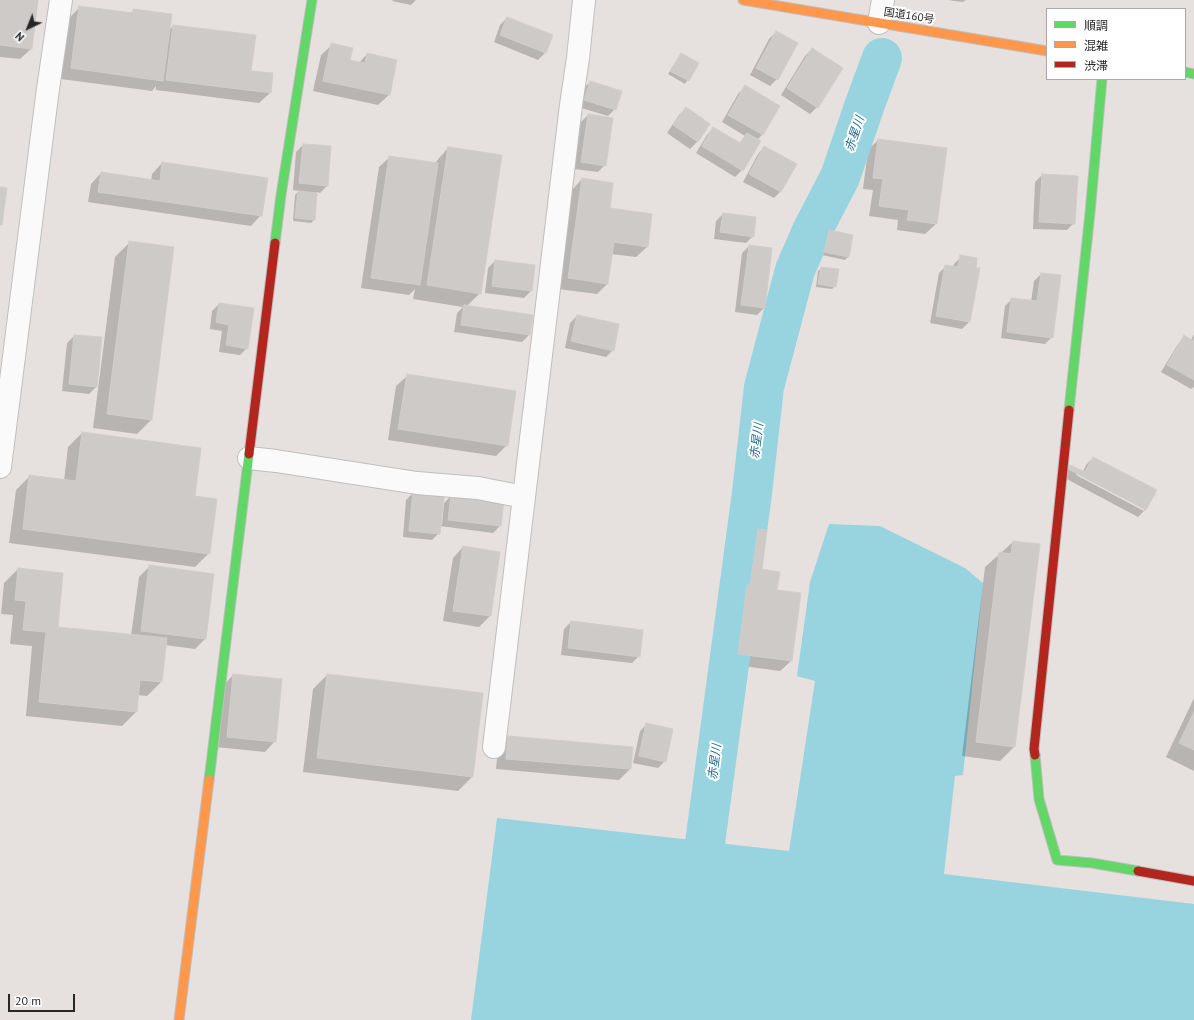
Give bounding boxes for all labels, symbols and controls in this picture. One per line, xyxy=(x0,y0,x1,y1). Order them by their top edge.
street label: 国道160号 xyxy=(883,5,935,27)
north arrow xyxy=(8,8,48,48)
legend xyxy=(1046,8,1186,80)
text: 順調 xyxy=(1084,18,1108,33)
text: N xyxy=(12,29,27,44)
text: 混雑 xyxy=(1084,38,1108,53)
text: 渋滞 xyxy=(1084,58,1108,73)
water label: 赤星川 xyxy=(842,115,868,153)
water label: 赤星川 xyxy=(748,422,766,460)
water label: 赤星川 xyxy=(706,743,724,781)
scale bar xyxy=(10,986,77,1012)
text: 20 m xyxy=(15,993,41,1008)

